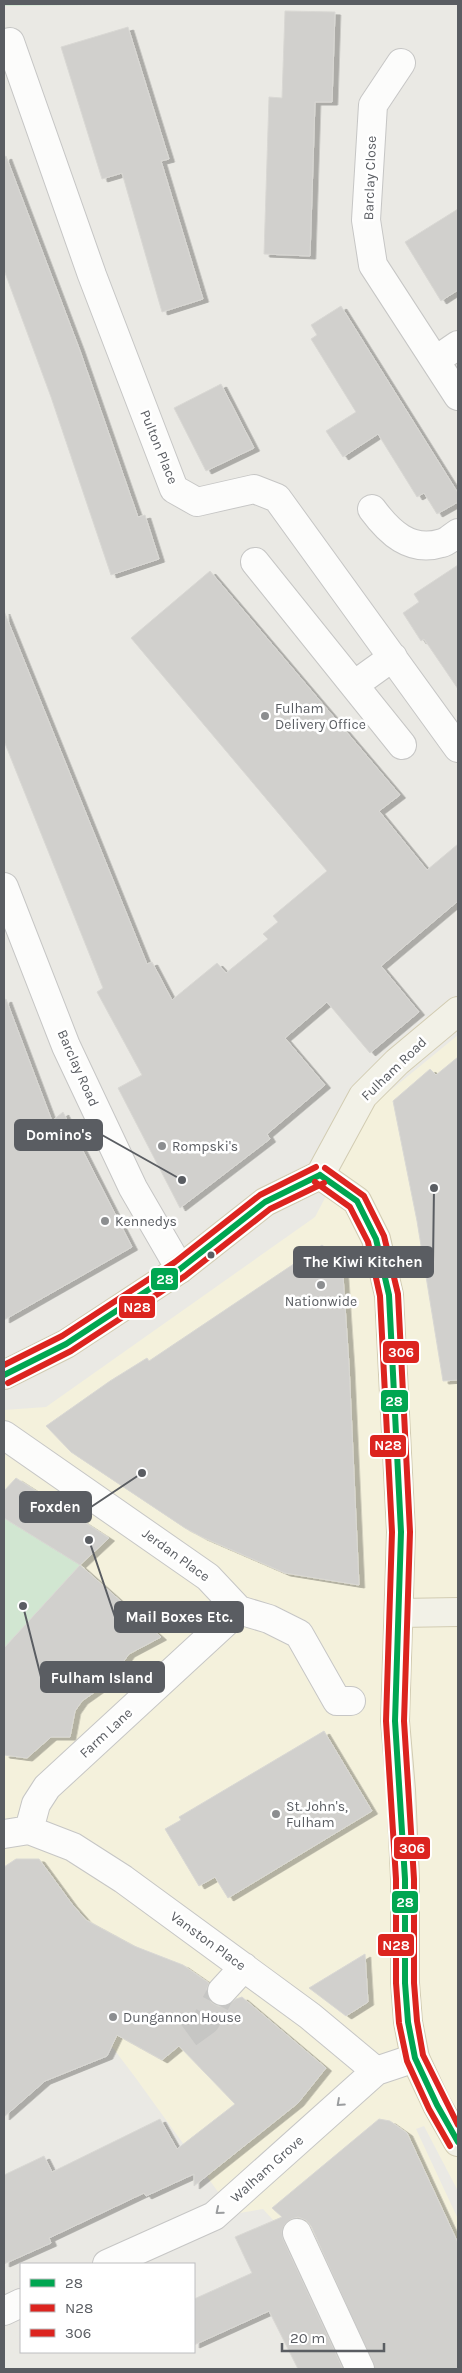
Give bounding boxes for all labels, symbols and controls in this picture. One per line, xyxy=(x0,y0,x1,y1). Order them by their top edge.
street label: Barclay Close xyxy=(360,135,380,221)
street label: Pulton Place xyxy=(136,407,182,487)
place label: Fulham Delivery Office xyxy=(275,700,366,733)
marker: Fulham Delivery Office xyxy=(259,710,271,722)
street label: Barclay Road xyxy=(53,1027,103,1109)
street label: Fulham Road xyxy=(358,1034,430,1104)
callout: Domino's xyxy=(15,1120,102,1150)
text: Domino's xyxy=(26,1126,92,1144)
place label: Rompski's xyxy=(172,1138,238,1155)
marker: Rompski's xyxy=(156,1140,168,1152)
place label: Kennedys xyxy=(115,1213,177,1230)
marker: Kennedys xyxy=(99,1215,111,1227)
callout: The Kiwi Kitchen xyxy=(294,1247,433,1277)
unlabelled marker xyxy=(206,1250,216,1260)
text: The Kiwi Kitchen xyxy=(303,1253,423,1271)
line badge: 28 xyxy=(150,1267,179,1291)
text: 28 xyxy=(156,1271,174,1288)
marker: Nationwide xyxy=(315,1279,327,1291)
place label: Nationwide xyxy=(285,1293,357,1310)
line badge: N28 xyxy=(118,1295,156,1319)
text: N28 xyxy=(123,1299,151,1316)
line badge: 306 xyxy=(382,1340,420,1364)
text: 306 xyxy=(388,1344,414,1361)
line badge: 28 xyxy=(380,1389,409,1413)
text: 28 xyxy=(385,1393,403,1410)
line badge: N28 xyxy=(369,1434,407,1458)
text: N28 xyxy=(374,1437,402,1454)
callout: Foxden xyxy=(20,1492,91,1522)
text: Foxden xyxy=(29,1498,81,1516)
street label: Jerdan Place xyxy=(139,1525,213,1585)
callout: Mail Boxes Etc. xyxy=(115,1602,243,1632)
text: Mail Boxes Etc. xyxy=(125,1608,233,1626)
callout: Fulham Island xyxy=(41,1662,164,1692)
text: Fulham Island xyxy=(51,1669,153,1687)
street label: Farm Lane xyxy=(76,1704,136,1762)
place label: St. John's, Fulham xyxy=(286,1798,348,1831)
marker: St. John's, Fulham xyxy=(270,1808,282,1820)
line badge: 306 xyxy=(393,1836,431,1860)
text: 306 xyxy=(399,1840,425,1857)
line badge: 28 xyxy=(391,1890,419,1914)
text: 28 xyxy=(396,1894,414,1911)
street label: Vanston Place xyxy=(167,1908,249,1974)
line badge: N28 xyxy=(377,1933,415,1957)
text: N28 xyxy=(382,1937,410,1954)
place label: Dungannon House xyxy=(123,2009,241,2026)
marker: Dungannon House xyxy=(107,2011,119,2023)
one-way arrow xyxy=(336,2097,345,2106)
street label: Walham Grove xyxy=(227,2132,307,2206)
one-way arrow xyxy=(216,2206,225,2214)
legend xyxy=(20,2263,195,2353)
text: 28 xyxy=(65,2274,83,2292)
text: N28 xyxy=(65,2299,93,2317)
scale bar xyxy=(282,2320,384,2352)
text: 306 xyxy=(65,2324,91,2342)
text: 20 m xyxy=(290,2329,325,2347)

